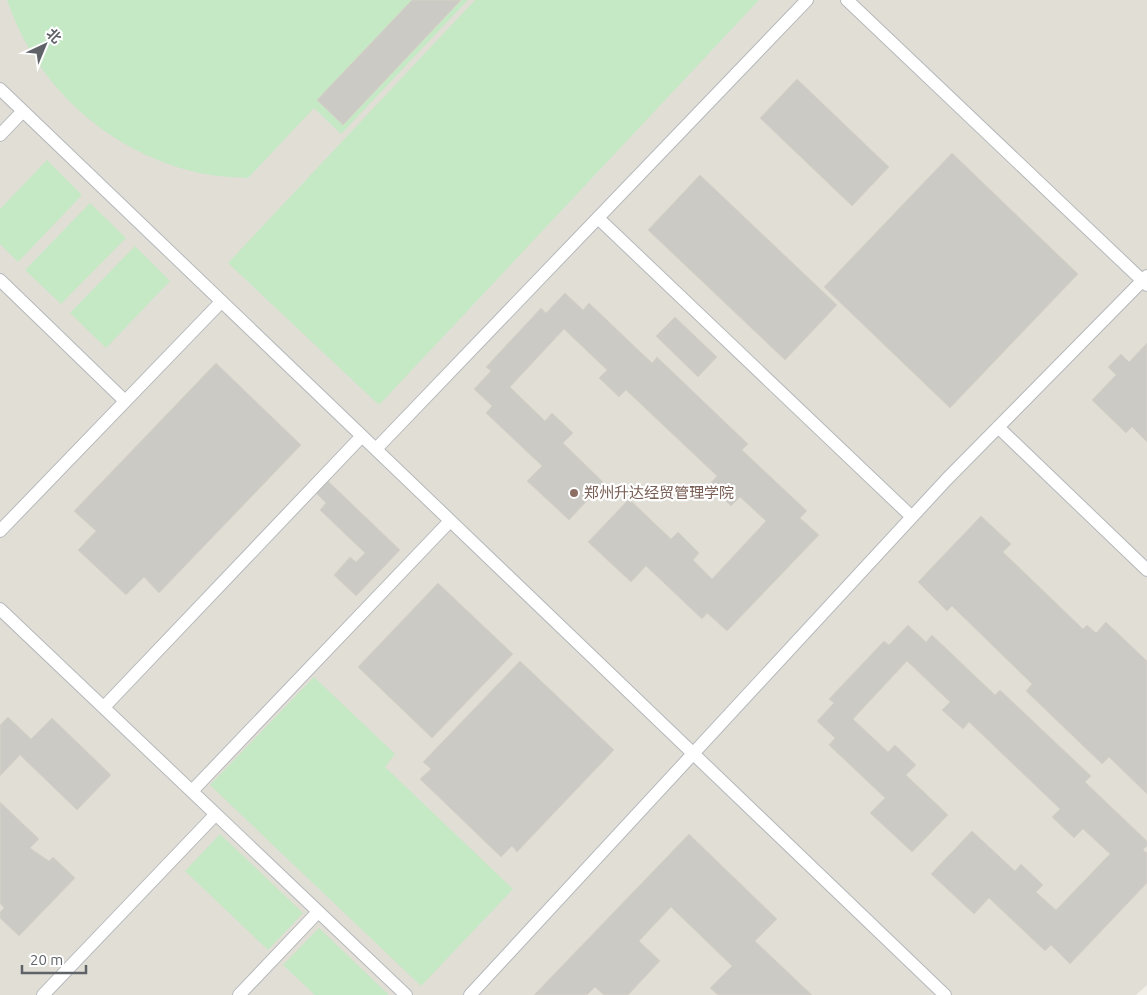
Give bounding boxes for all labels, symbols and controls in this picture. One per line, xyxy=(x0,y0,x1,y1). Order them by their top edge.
north arrow xyxy=(20,20,70,70)
text: 北 xyxy=(43,25,65,46)
place label: 郑州升达经贸管理学院 xyxy=(584,484,734,501)
marker: 郑州升达经贸管理学院 xyxy=(568,487,580,499)
scale bar xyxy=(22,942,86,974)
text: 20 m xyxy=(30,951,63,968)

